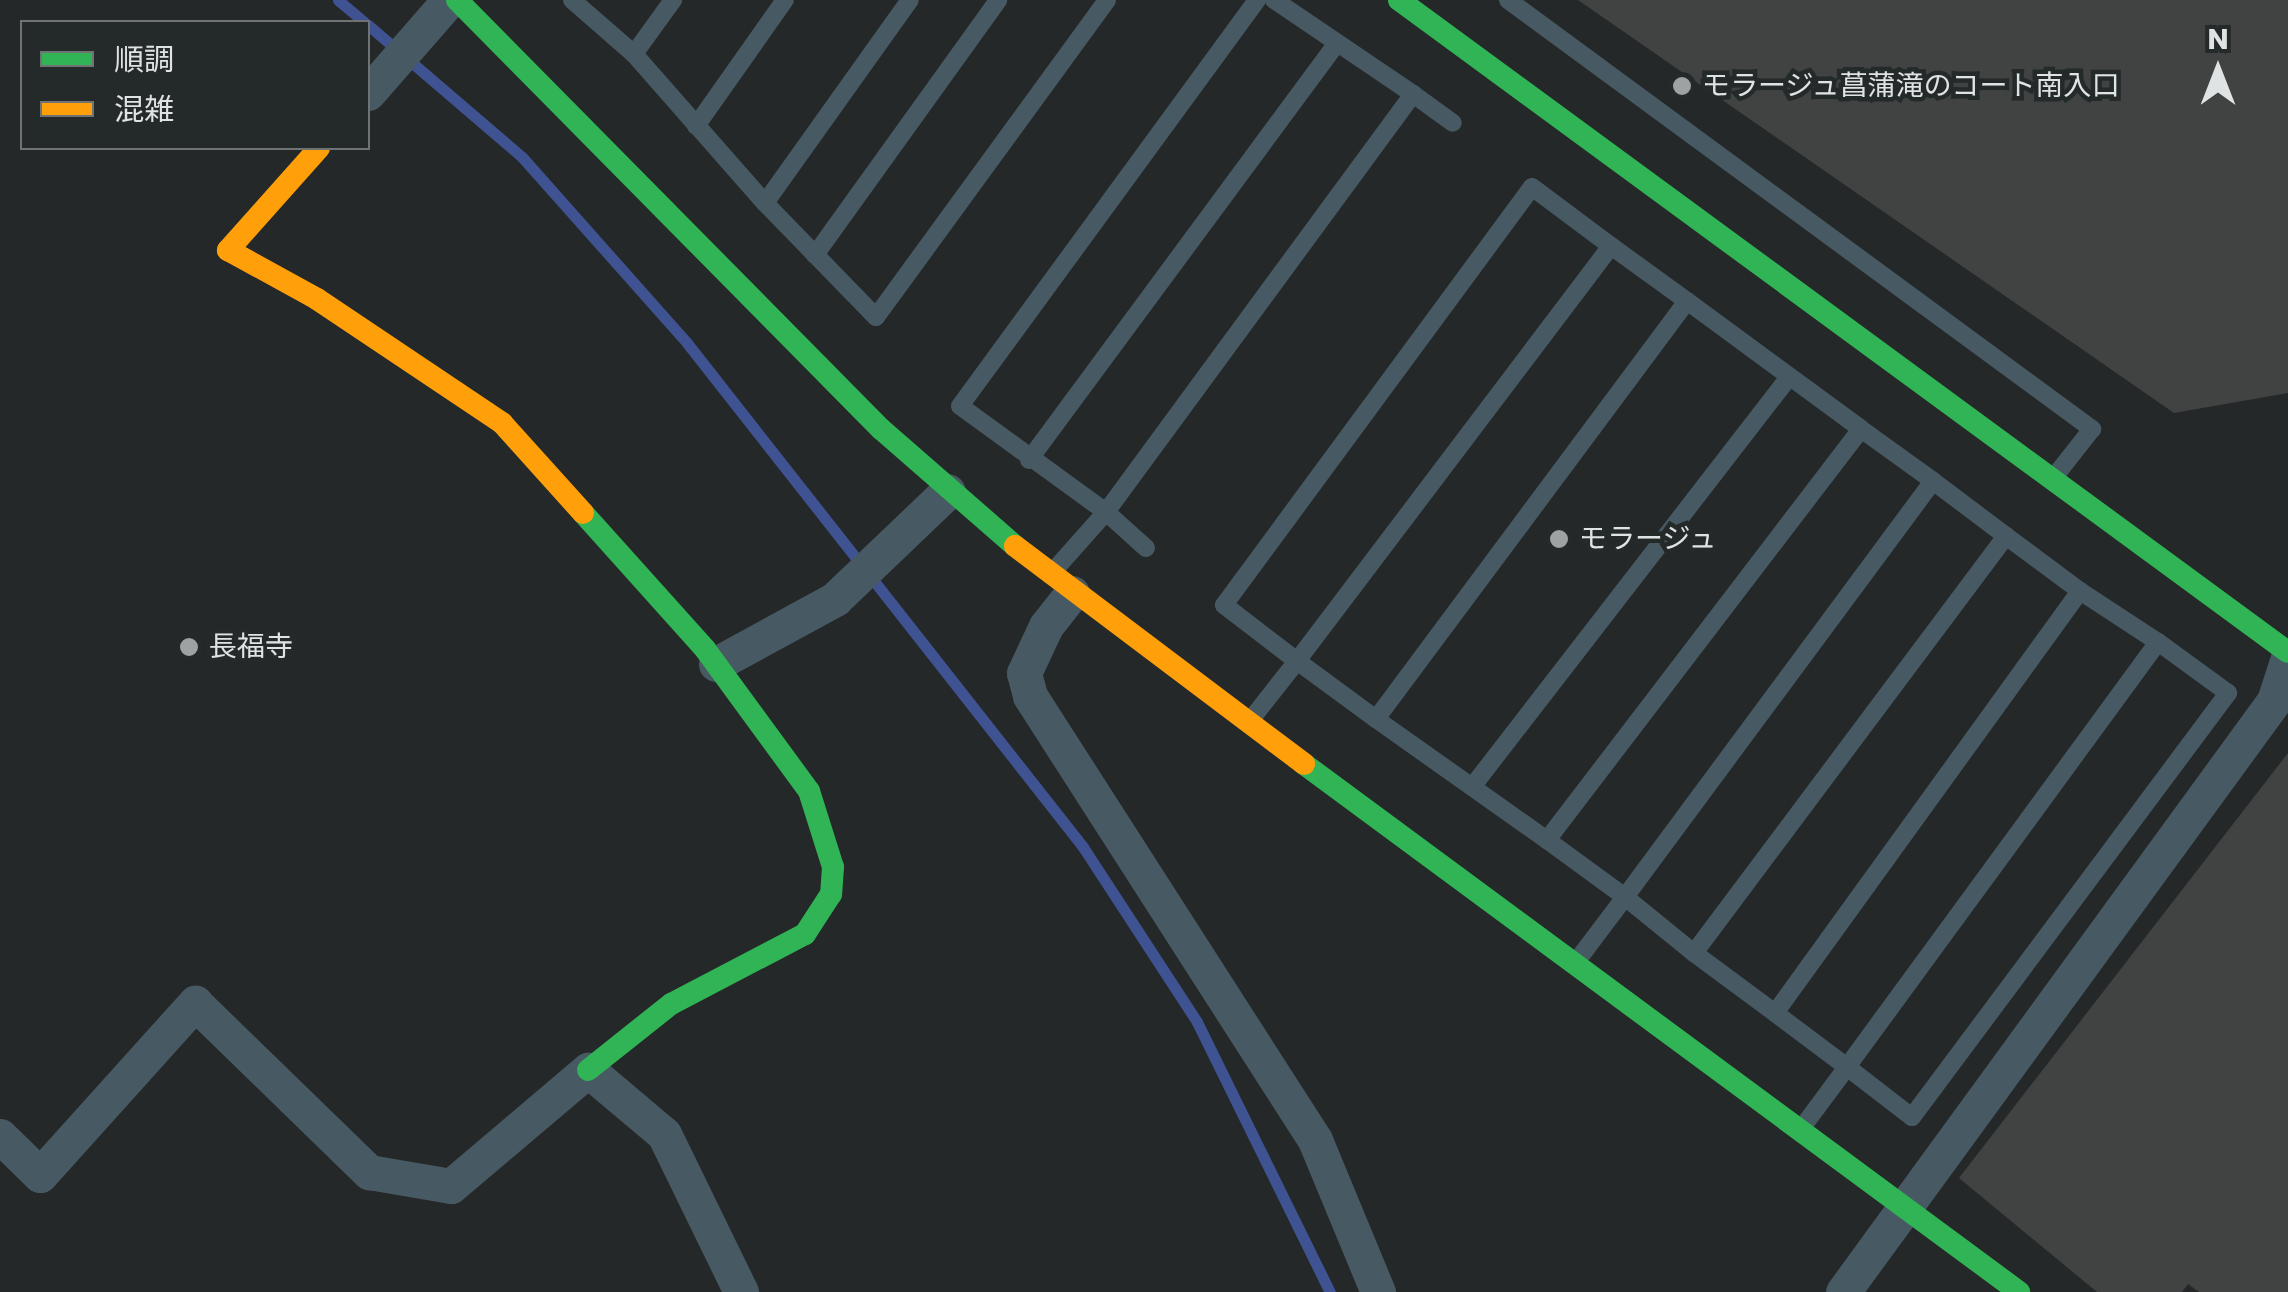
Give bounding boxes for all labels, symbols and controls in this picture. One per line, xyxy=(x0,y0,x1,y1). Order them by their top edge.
legend xyxy=(20,20,370,150)
north arrow xyxy=(2168,20,2268,120)
text: N xyxy=(2207,20,2229,59)
text: 順調 xyxy=(114,38,174,81)
place label: モラージュ菖蒲滝のコート南入口 xyxy=(1702,69,2122,103)
marker: モラージュ菖蒲滝のコート南入口 xyxy=(1671,75,1693,97)
text: 混雑 xyxy=(114,88,174,131)
place label: モラージュ xyxy=(1579,522,1719,556)
marker: モラージュ xyxy=(1548,528,1570,550)
place label: 長福寺 xyxy=(209,630,293,664)
marker: 長福寺 xyxy=(178,636,200,658)

